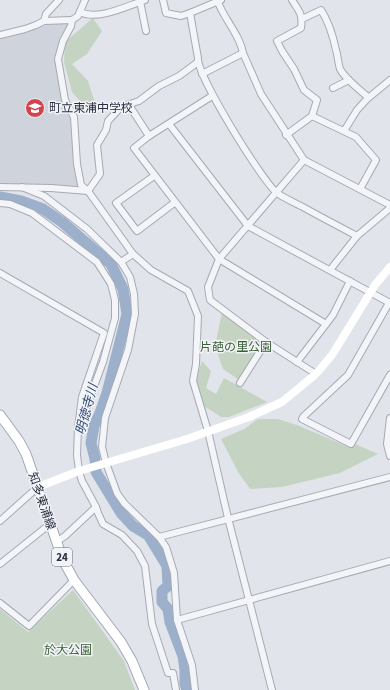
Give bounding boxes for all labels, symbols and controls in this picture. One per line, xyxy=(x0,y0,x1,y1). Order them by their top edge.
school or university icon: 町立東浦中学校 xyxy=(24,97,46,119)
place label: 町立東浦中学校 xyxy=(49,100,133,117)
park label: 片葩の里公園 xyxy=(200,339,272,356)
water label: 明徳寺川 xyxy=(72,380,103,437)
street label: 知多東浦線 xyxy=(24,470,59,532)
road number: 24 xyxy=(52,548,72,566)
park label: 於大公園 xyxy=(44,642,92,659)

